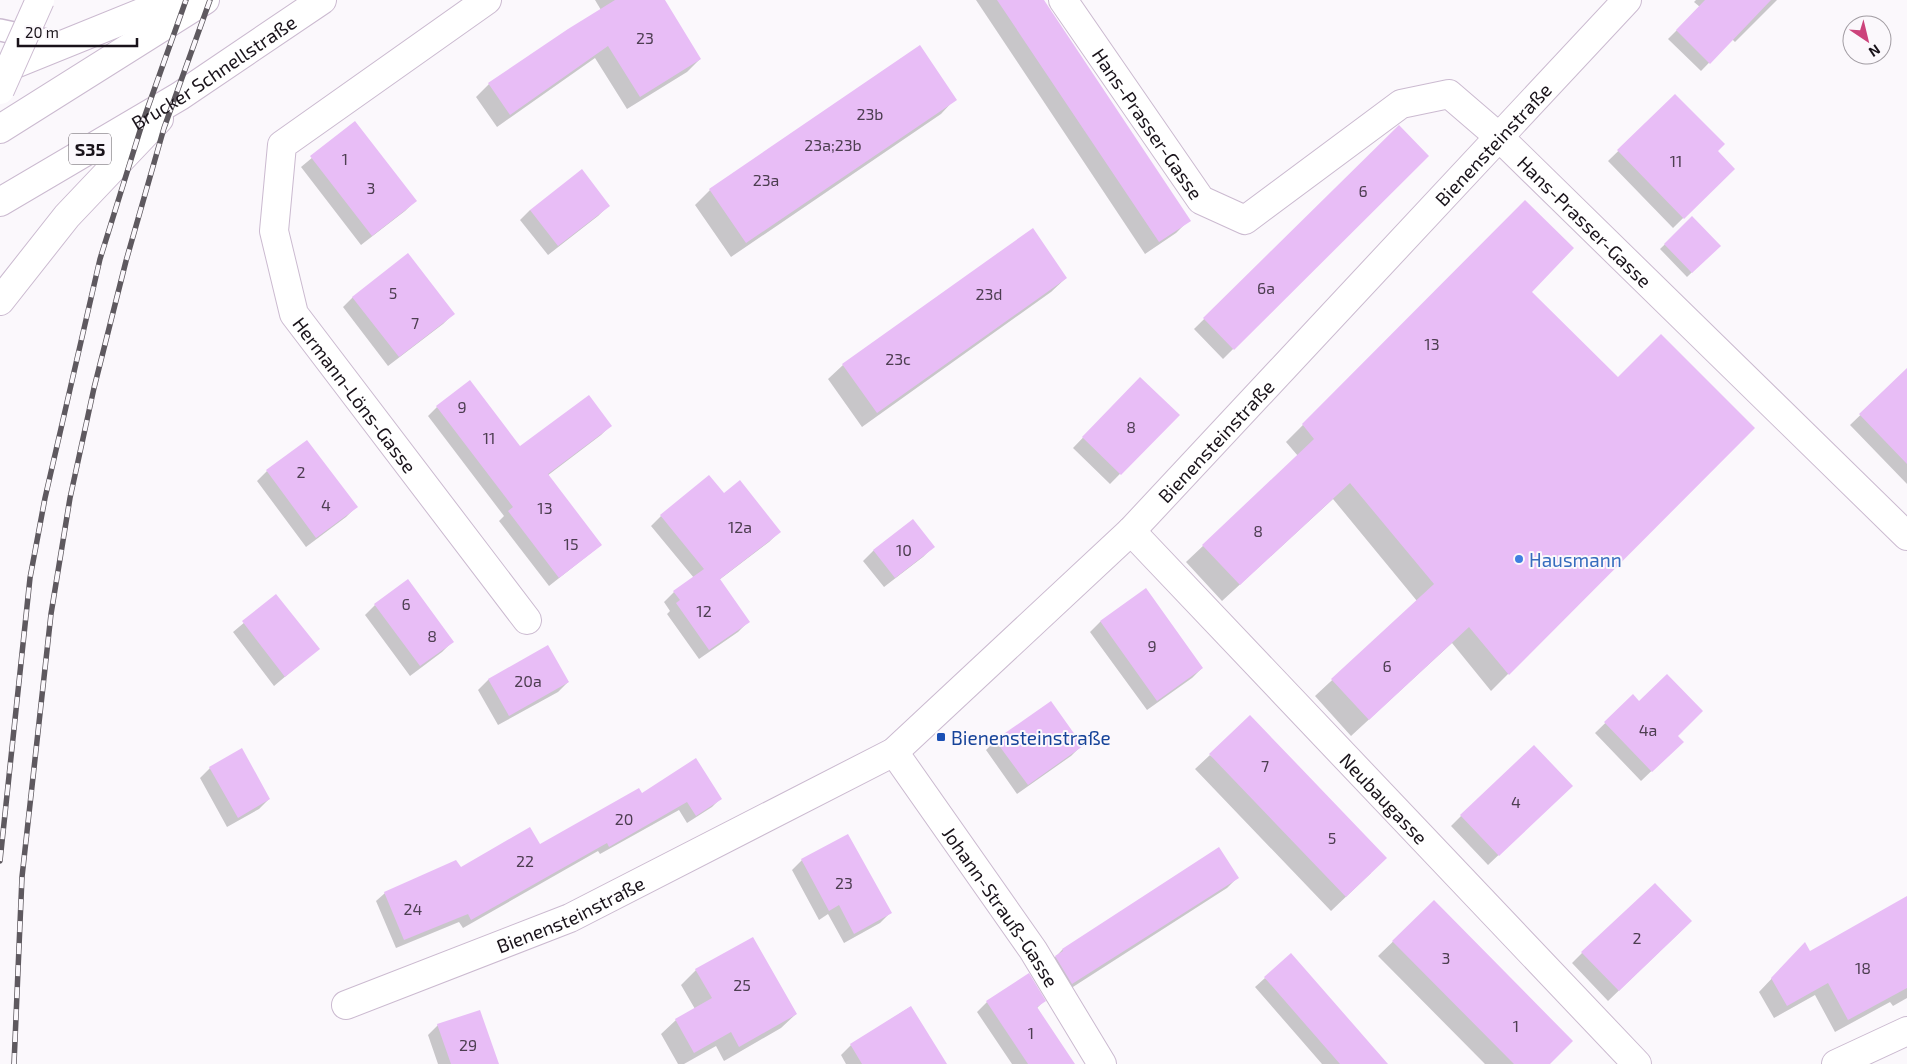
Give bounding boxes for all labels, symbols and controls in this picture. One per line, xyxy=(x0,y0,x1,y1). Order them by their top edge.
street label: Brucker Schnellstraße xyxy=(127,10,300,134)
scale bar xyxy=(18,15,136,47)
north arrow xyxy=(1842,15,1892,65)
text: 20 m xyxy=(25,23,59,41)
house number: 23 xyxy=(636,28,654,47)
text: N xyxy=(1866,41,1884,61)
street label: Hans-Prasser-Gasse xyxy=(1088,44,1208,203)
street label: Bienensteinstraße xyxy=(1430,78,1555,210)
house number: 23b xyxy=(856,104,884,123)
road number: S35 xyxy=(69,134,111,164)
house number: 23a;23b xyxy=(804,135,862,154)
house number: 1 xyxy=(342,149,348,168)
street label: Hans-Prasser-Gasse xyxy=(1513,151,1657,292)
house number: 11 xyxy=(1670,151,1682,170)
house number: 23a xyxy=(753,170,779,189)
house number: 3 xyxy=(367,178,375,197)
house number: 6 xyxy=(1358,181,1368,200)
house number: 6a xyxy=(1257,278,1275,297)
house number: 5 xyxy=(389,283,397,302)
house number: 23d xyxy=(975,284,1003,303)
street label: Hermann-Löns-Gasse xyxy=(289,312,422,477)
house number: 7 xyxy=(411,313,419,332)
house number: 13 xyxy=(1424,334,1440,353)
house number: 23c xyxy=(885,349,911,368)
street label: Bienensteinstraße xyxy=(1152,374,1278,507)
house number: 9 xyxy=(457,397,467,416)
house number: 8 xyxy=(1126,417,1136,436)
house number: 11 xyxy=(483,428,495,447)
house number: 2 xyxy=(297,462,306,481)
house number: 4 xyxy=(321,495,331,514)
house number: 13 xyxy=(537,498,553,517)
house number: 12a xyxy=(728,517,752,536)
house number: 8 xyxy=(1253,521,1263,540)
house number: 15 xyxy=(564,534,578,553)
house number: 10 xyxy=(896,540,912,559)
place label: Hausmann xyxy=(1529,548,1622,571)
marker: Hausmann xyxy=(1513,553,1525,565)
house number: 6 xyxy=(401,594,411,613)
house number: 12 xyxy=(696,601,712,620)
house number: 8 xyxy=(427,626,437,645)
house number: 9 xyxy=(1147,636,1157,655)
house number: 6 xyxy=(1382,656,1392,675)
house number: 20a xyxy=(514,671,542,690)
house number: 4a xyxy=(1639,720,1657,739)
place label: Bienensteinstraße xyxy=(951,726,1111,749)
marker: Bienensteinstraße xyxy=(935,731,947,743)
street label: Neubaugasse xyxy=(1336,748,1433,848)
house number: 7 xyxy=(1261,756,1269,775)
house number: 4 xyxy=(1511,792,1521,811)
house number: 20 xyxy=(615,809,633,828)
street label: Johann-Strauß-Gasse xyxy=(938,822,1064,991)
house number: 5 xyxy=(1328,828,1336,847)
house number: 22 xyxy=(516,851,534,870)
street label: Bienensteinstraße xyxy=(493,871,648,957)
house number: 23 xyxy=(835,873,853,892)
house number: 24 xyxy=(404,899,423,918)
house number: 2 xyxy=(1633,928,1642,947)
house number: 3 xyxy=(1442,948,1450,967)
house number: 18 xyxy=(1855,958,1871,977)
house number: 25 xyxy=(733,975,751,994)
house number: 1 xyxy=(1513,1016,1519,1035)
house number: 1 xyxy=(1028,1023,1034,1042)
house number: 29 xyxy=(459,1035,477,1054)

